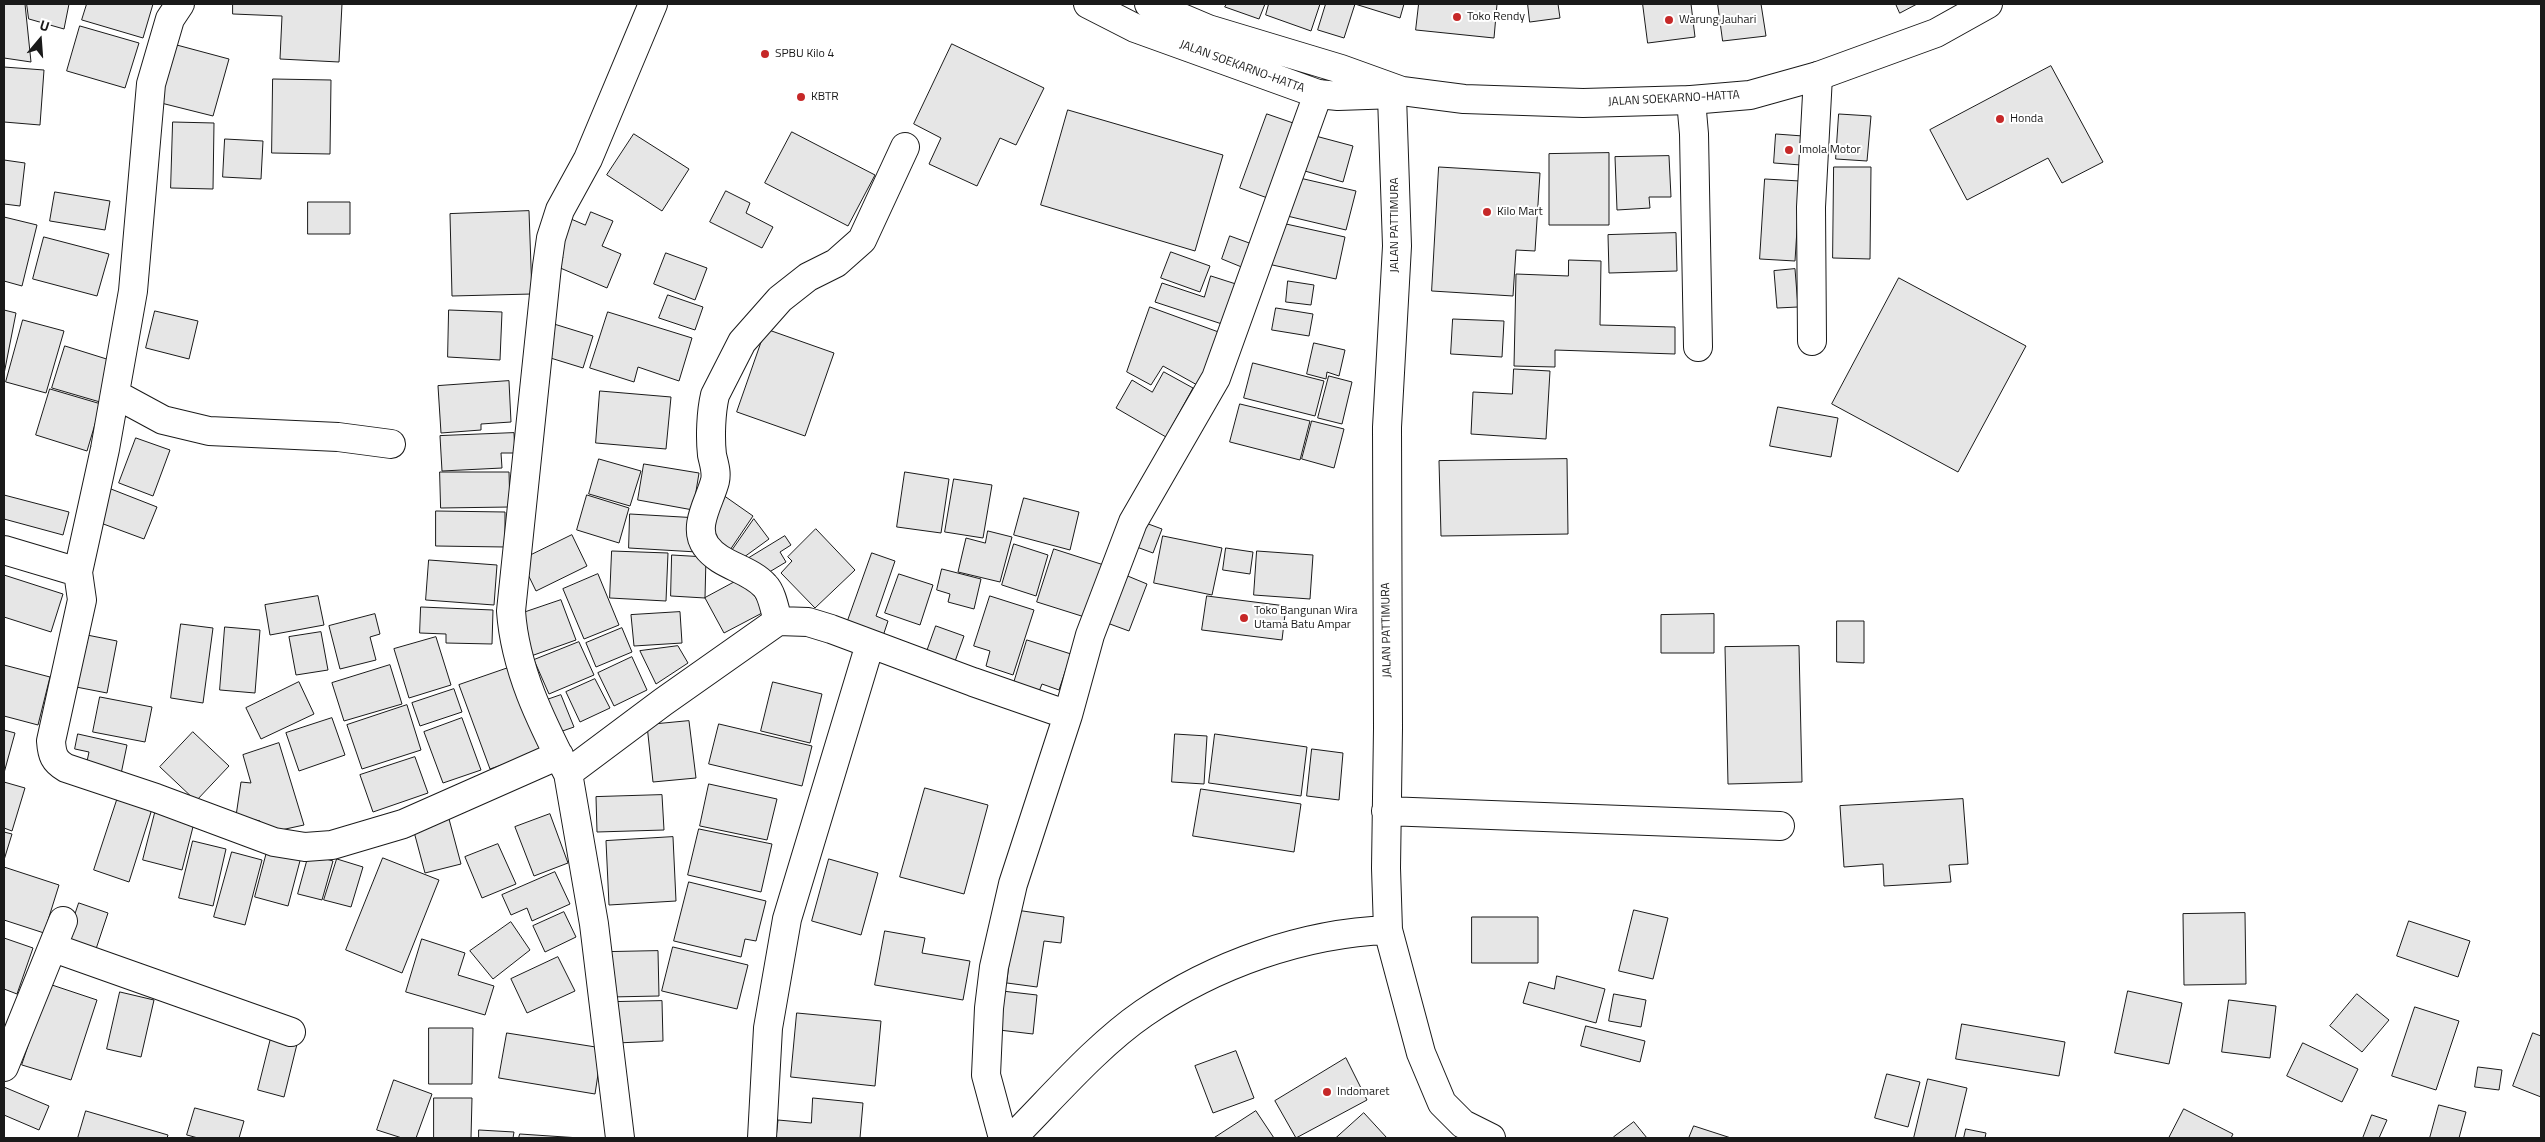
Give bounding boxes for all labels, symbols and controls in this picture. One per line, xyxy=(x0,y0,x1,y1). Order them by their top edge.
place label: Toko Rendy xyxy=(1467,10,1525,24)
marker: Toko Rendy xyxy=(1451,11,1463,23)
place label: Warung Jauhari xyxy=(1679,13,1756,27)
text: U xyxy=(37,14,52,37)
marker: Warung Jauhari xyxy=(1663,14,1675,26)
north arrow xyxy=(15,15,65,65)
street label: JALAN SOEKARNO-HATTA xyxy=(1178,38,1306,96)
place label: SPBU Kilo 4 xyxy=(775,47,834,61)
marker: SPBU Kilo 4 xyxy=(759,48,771,60)
street label: JALAN SOEKARNO-HATTA xyxy=(1608,88,1740,110)
place label: KBTR xyxy=(811,90,839,104)
marker: KBTR xyxy=(795,91,807,103)
place label: Honda xyxy=(2010,112,2043,126)
marker: Honda xyxy=(1994,113,2006,125)
place label: Imola Motor xyxy=(1799,143,1861,157)
marker: Imola Motor xyxy=(1783,144,1795,156)
street label: JALAN PATTIMURA xyxy=(1388,177,1402,273)
place label: Kilo Mart xyxy=(1497,205,1543,219)
marker: Kilo Mart xyxy=(1481,206,1493,218)
street label: JALAN PATTIMURA xyxy=(1379,582,1395,678)
place label: Toko Bangunan Wira Utama Batu Ampar xyxy=(1254,604,1357,632)
marker: Toko Bangunan Wira Utama Batu Ampar xyxy=(1238,612,1250,624)
place label: Indomaret xyxy=(1337,1085,1389,1099)
marker: Indomaret xyxy=(1321,1086,1333,1098)

